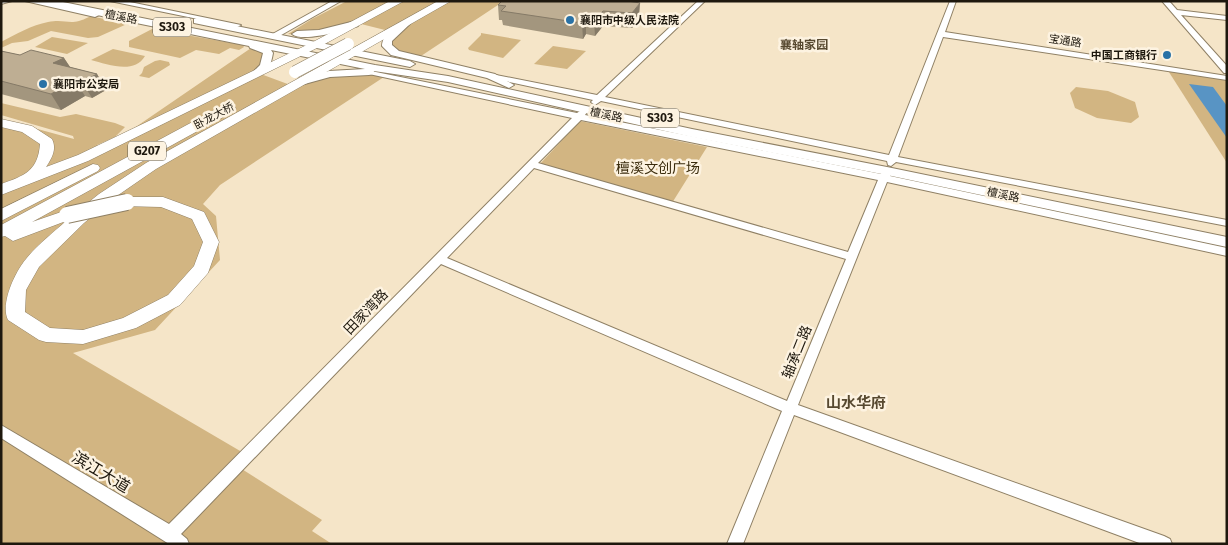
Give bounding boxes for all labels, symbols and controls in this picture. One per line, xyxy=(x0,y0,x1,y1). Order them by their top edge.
street label: 檀溪路 xyxy=(104,7,138,27)
marker: 襄阳市中级人民法院 xyxy=(564,14,576,26)
place label: 襄阳市中级人民法院 xyxy=(580,14,679,27)
road number: S303 xyxy=(153,18,191,36)
street label: 宝通路 xyxy=(1048,32,1082,50)
district label: 襄轴家园 xyxy=(780,38,828,52)
place label: 中国工商银行 xyxy=(1091,49,1157,62)
marker: 中国工商银行 xyxy=(1161,49,1173,61)
marker: 襄阳市公安局 xyxy=(37,78,49,90)
place label: 襄阳市公安局 xyxy=(53,78,119,91)
street label: 卧龙大桥 xyxy=(192,100,236,132)
street label: 檀溪路 xyxy=(589,105,623,125)
road number: S303 xyxy=(641,109,679,128)
road number: G207 xyxy=(128,142,166,160)
park label: 檀溪文创广场 xyxy=(616,160,700,177)
street label: 檀溪路 xyxy=(986,185,1020,205)
street label: 田家湾路 xyxy=(340,286,392,338)
street label: 轴承二路 xyxy=(779,323,815,381)
district label: 山水华府 xyxy=(826,394,886,412)
street label: 滨江大道 xyxy=(69,447,133,497)

